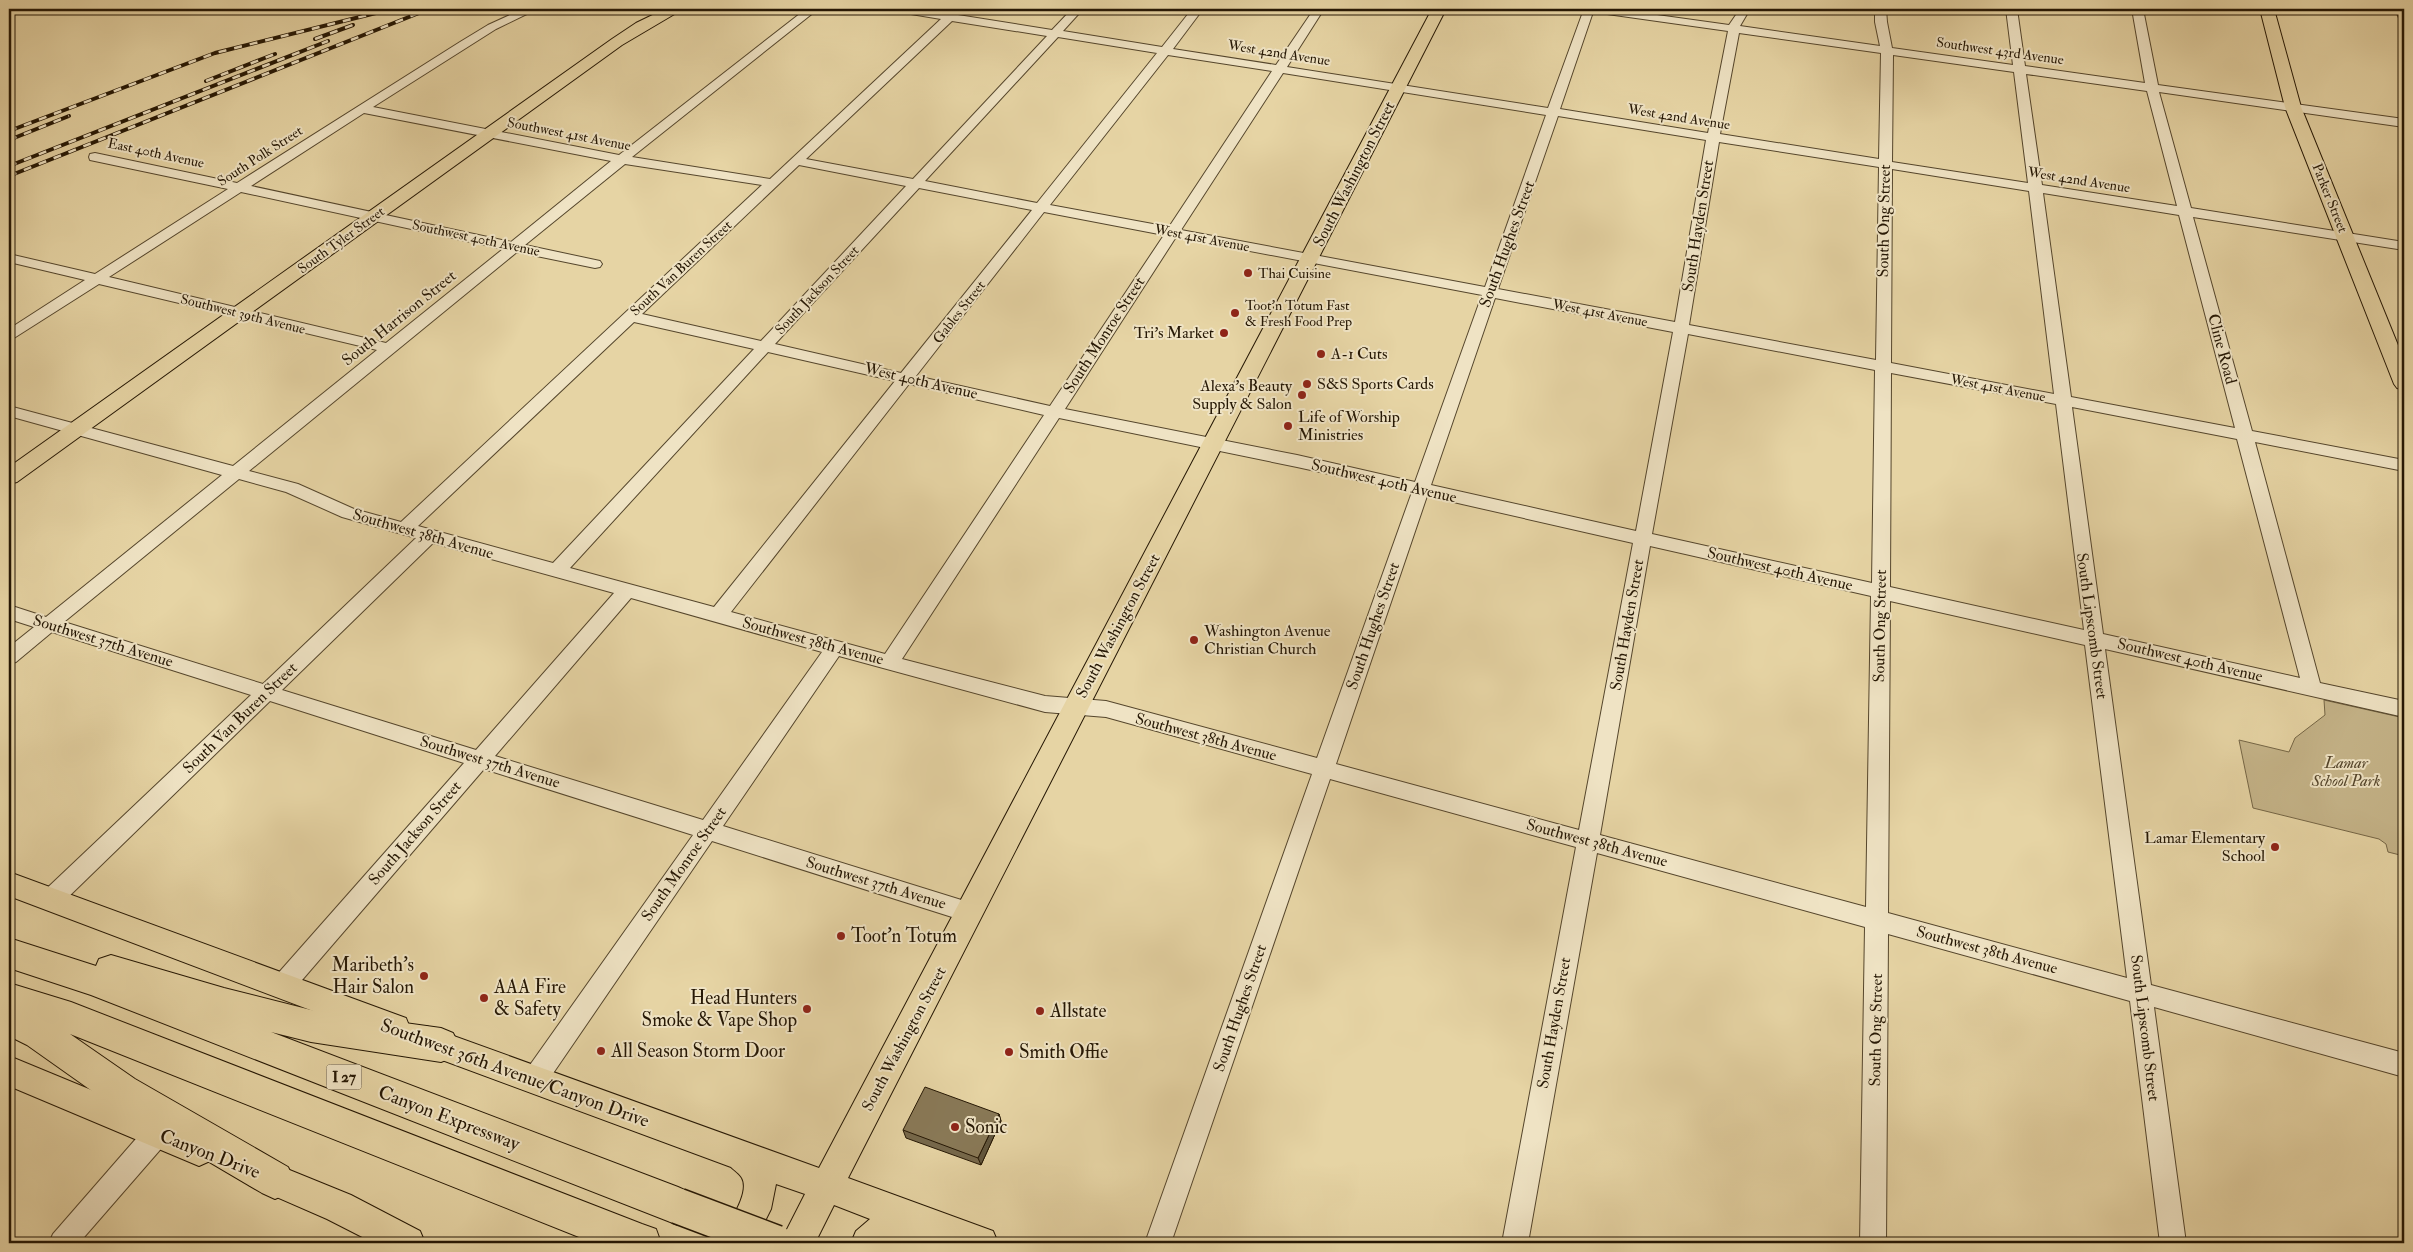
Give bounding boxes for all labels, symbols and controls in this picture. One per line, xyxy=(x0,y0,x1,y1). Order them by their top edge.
street label: Southwest 43rd Avenue xyxy=(1935,34,2065,68)
street label: West 42nd Avenue xyxy=(1226,36,1331,69)
street label: South Washington Street xyxy=(1309,98,1399,250)
street label: West 42nd Avenue xyxy=(1626,100,1731,133)
street label: Southwest 41st Avenue xyxy=(506,114,632,154)
street label: South Polk Street xyxy=(214,122,306,190)
street label: East 40th Avenue xyxy=(106,134,206,172)
street label: South Hayden Street xyxy=(1678,159,1718,293)
street label: Parker Street xyxy=(2308,161,2352,235)
street label: West 42nd Avenue xyxy=(2026,163,2131,196)
street label: South Ong Street xyxy=(1873,164,1895,278)
street label: South Hughes Street xyxy=(1475,178,1539,310)
street label: South Tyler Street xyxy=(294,203,389,278)
street label: Southwest 40th Avenue xyxy=(411,216,542,260)
street label: South Van Buren Street xyxy=(627,216,736,319)
street label: West 41st Avenue xyxy=(1152,220,1251,256)
street label: South Jackson Street xyxy=(771,242,863,338)
place label: Thai Cuisine xyxy=(1258,265,1331,282)
street label: South Harrison Street xyxy=(338,266,460,370)
marker: Thai Cuisine xyxy=(1242,267,1254,279)
street label: South Monroe Street xyxy=(1059,273,1149,397)
street label: Gables Street xyxy=(929,277,989,347)
street label: Southwest 39th Avenue xyxy=(179,290,307,338)
street label: West 41st Avenue xyxy=(1550,295,1649,331)
place label: Toot'n Totum Fast & Fresh Food Prep xyxy=(1245,297,1352,331)
marker: Toot'n Totum Fast & Fresh Food Prep xyxy=(1229,307,1241,319)
street label: Cline Road xyxy=(2203,312,2241,386)
place label: Tri’s Market xyxy=(1134,323,1214,343)
marker: Tri’s Market xyxy=(1218,327,1230,339)
place label: A-1 Cuts xyxy=(1330,344,1387,364)
marker: A-1 Cuts xyxy=(1315,348,1327,360)
street label: West 40th Avenue xyxy=(861,358,980,404)
street label: West 41st Avenue xyxy=(1948,370,2047,406)
place label: S&S Sports Cards xyxy=(1317,374,1434,395)
place label: Alexa's Beauty Supply & Salon xyxy=(1192,376,1293,415)
marker: S&S Sports Cards xyxy=(1301,378,1313,390)
marker: Alexa's Beauty Supply & Salon xyxy=(1296,389,1308,401)
place label: Life of Worship Ministries xyxy=(1298,407,1400,445)
marker: Life of Worship Ministries xyxy=(1282,420,1294,432)
street label: Southwest 40th Avenue xyxy=(1309,455,1459,508)
street label: Southwest 38th Avenue xyxy=(350,504,496,564)
street label: Southwest 40th Avenue xyxy=(1705,543,1855,596)
street label: South Washington Street xyxy=(1072,550,1164,702)
street label: South Lipscomb Street xyxy=(2071,552,2112,701)
street label: South Hayden Street xyxy=(1606,558,1648,692)
street label: South Hughes Street xyxy=(1342,560,1404,692)
street label: South Ong Street xyxy=(1869,569,1891,683)
street label: Southwest 37th Avenue xyxy=(31,610,176,672)
street label: Southwest 38th Avenue xyxy=(740,612,886,670)
place label: Washington Avenue Christian Church xyxy=(1203,621,1331,659)
marker: Washington Avenue Christian Church xyxy=(1188,634,1200,646)
street label: Southwest 40th Avenue xyxy=(2115,634,2265,687)
street label: South Van Buren Street xyxy=(179,658,301,778)
street label: Southwest 38th Avenue xyxy=(1133,708,1279,766)
street label: Southwest 37th Avenue xyxy=(418,731,563,793)
park label: Lamar School Park xyxy=(2311,753,2381,791)
street label: South Jackson Street xyxy=(364,777,467,890)
street label: South Monroe Street xyxy=(637,803,731,925)
street label: Southwest 38th Avenue xyxy=(1524,814,1670,872)
place label: Lamar Elementary School xyxy=(2144,828,2266,866)
marker: Lamar Elementary School xyxy=(2269,841,2281,853)
street label: Southwest 37th Avenue xyxy=(804,852,949,914)
street label: Southwest 38th Avenue xyxy=(1914,921,2060,979)
place label: Toot'n Totum xyxy=(851,924,957,948)
marker: Toot'n Totum xyxy=(835,930,847,942)
street label: South Hughes Street xyxy=(1209,942,1271,1074)
place label: Maribeth's Hair Salon xyxy=(331,953,414,999)
street label: South Lipscomb Street xyxy=(2125,954,2164,1102)
street label: South Hayden Street xyxy=(1533,956,1575,1090)
street label: South Washington Street xyxy=(858,963,950,1115)
marker: Maribeth's Hair Salon xyxy=(418,970,430,982)
street label: South Ong Street xyxy=(1865,973,1887,1087)
place label: AAA Fire & Safety xyxy=(493,975,566,1021)
place label: Head Hunters Smoke & Vape Shop xyxy=(642,986,797,1033)
marker: AAA Fire & Safety xyxy=(478,992,490,1004)
place label: Allstate xyxy=(1049,999,1106,1023)
marker: Head Hunters Smoke & Vape Shop xyxy=(801,1003,813,1015)
marker: Allstate xyxy=(1034,1005,1046,1017)
street label: Southwest 36th Avenue/Canyon Drive xyxy=(377,1013,653,1133)
place label: All Season Storm Door xyxy=(610,1039,785,1063)
place label: Smith Offie xyxy=(1019,1040,1108,1064)
marker: All Season Storm Door xyxy=(595,1045,607,1057)
marker: Smith Offie xyxy=(1003,1046,1015,1058)
road number: I 27 xyxy=(326,1064,362,1090)
street label: Canyon Expressway xyxy=(374,1080,524,1157)
place label: Sonic xyxy=(965,1115,1007,1139)
marker: Sonic xyxy=(949,1121,961,1133)
street label: Canyon Drive xyxy=(156,1124,264,1184)

